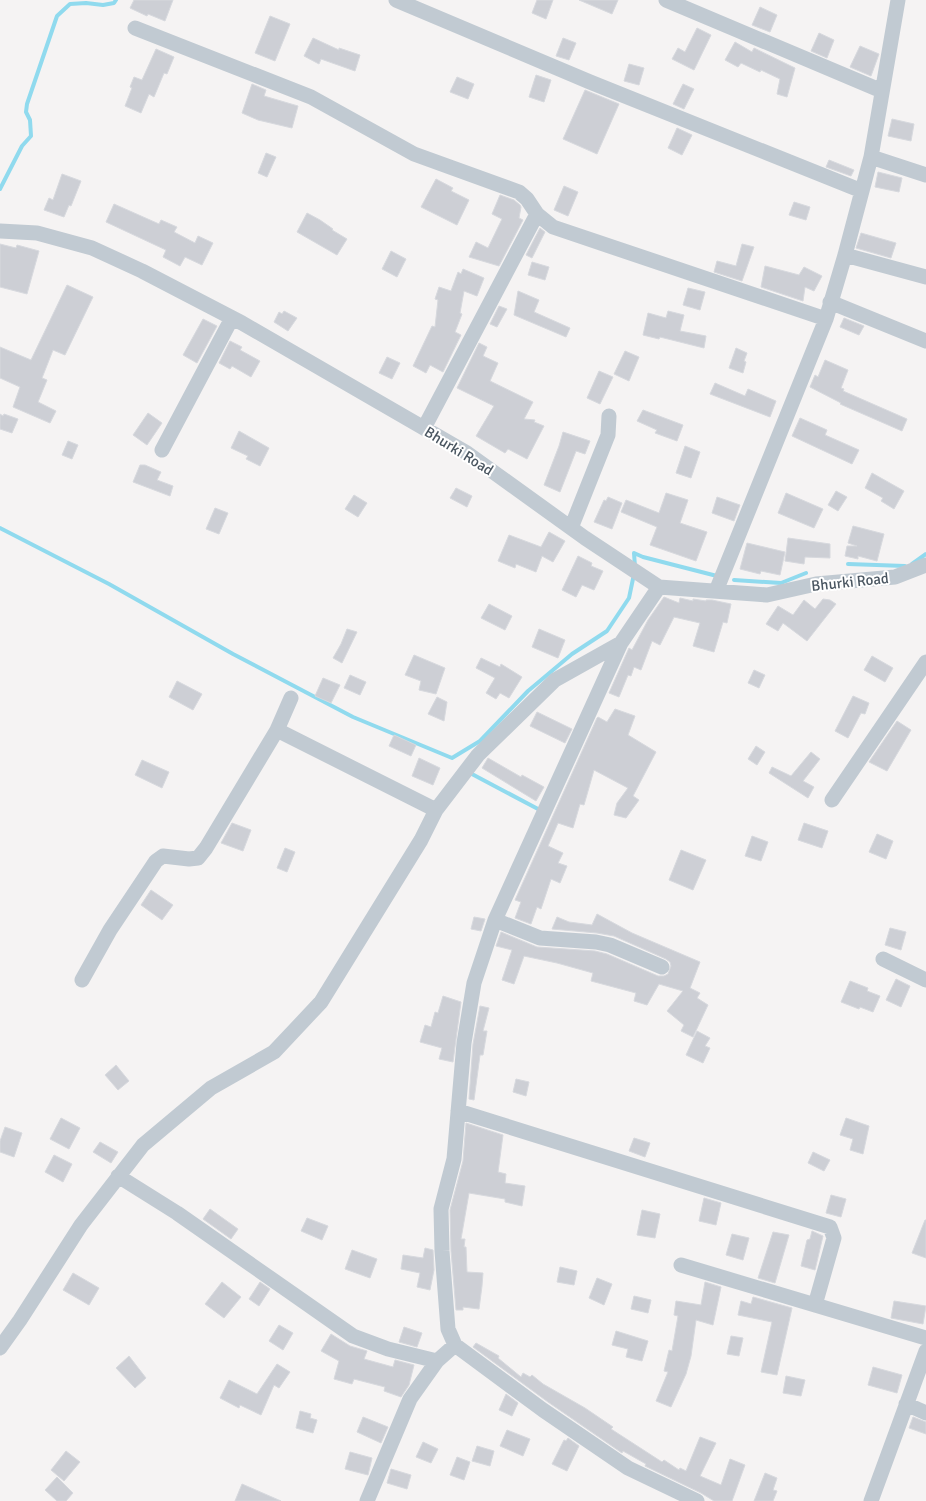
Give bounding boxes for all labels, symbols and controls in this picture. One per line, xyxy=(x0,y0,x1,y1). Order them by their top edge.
street label: Bhurki Road xyxy=(421,423,497,479)
street label: Bhurki Road xyxy=(810,569,890,595)

